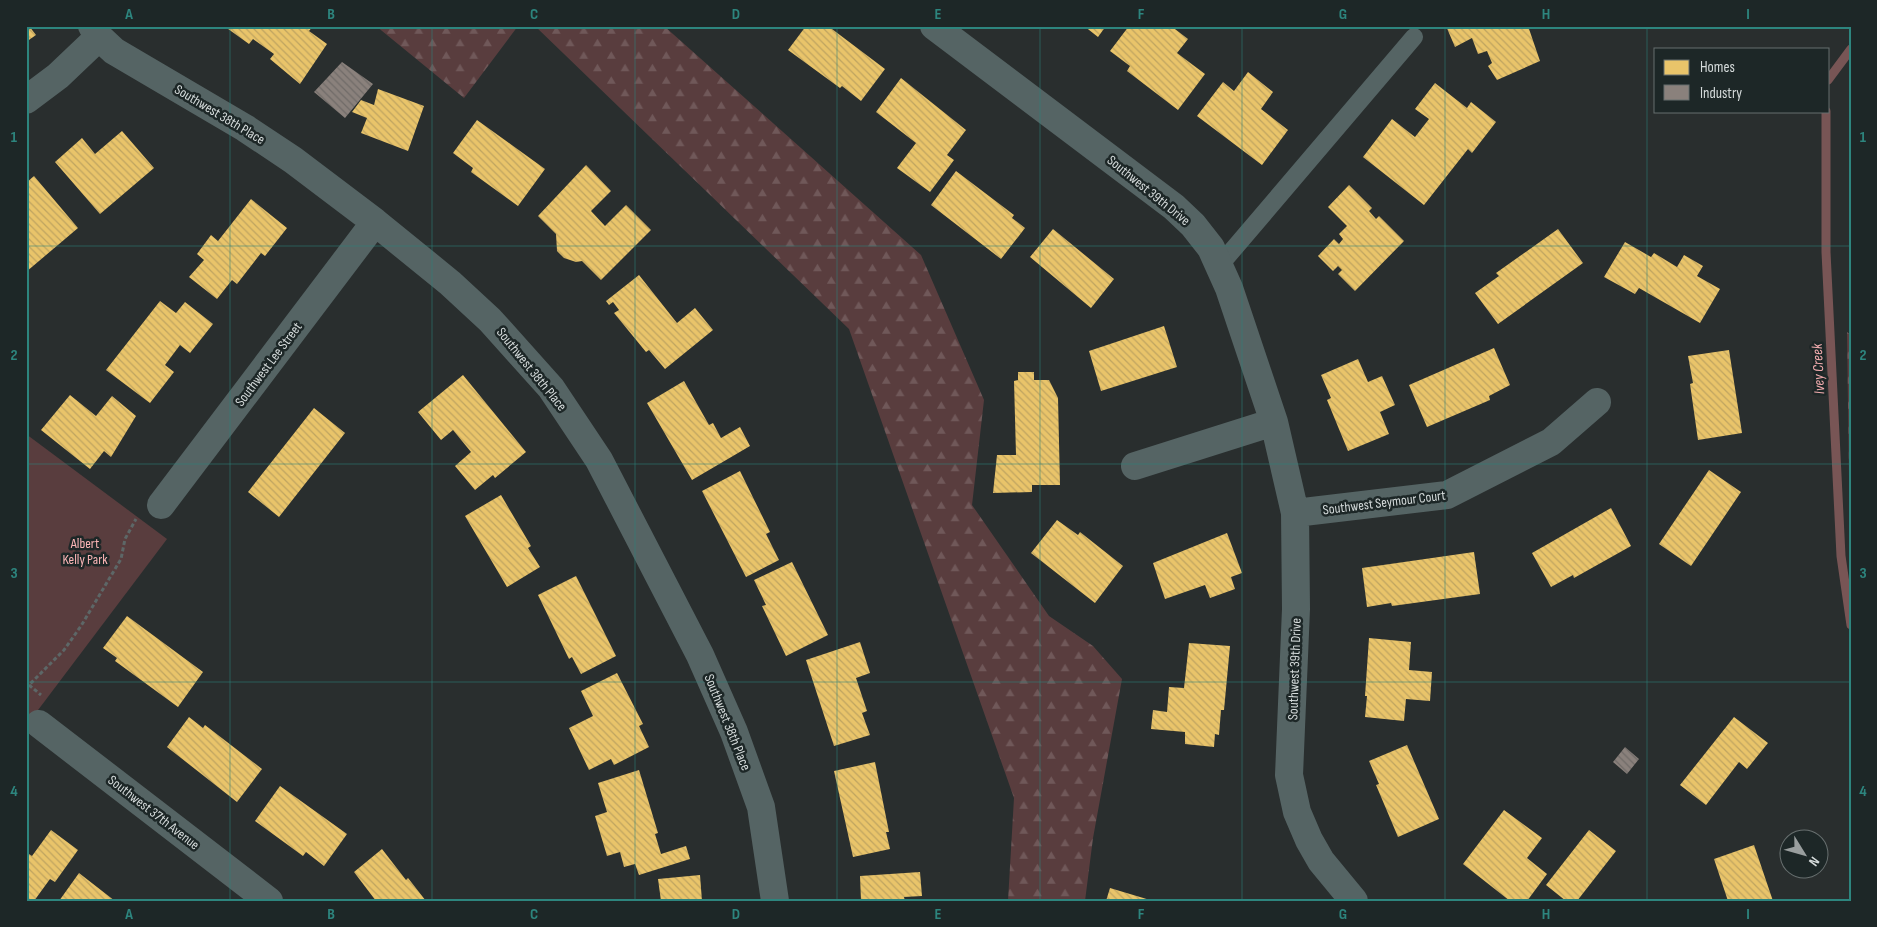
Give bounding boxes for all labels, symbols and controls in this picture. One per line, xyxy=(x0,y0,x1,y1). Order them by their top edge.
text: A xyxy=(124,5,133,24)
text: B xyxy=(327,5,335,24)
text: C xyxy=(530,5,538,24)
text: D xyxy=(732,5,740,24)
text: E xyxy=(935,5,942,24)
text: F xyxy=(1138,5,1145,24)
text: G xyxy=(1339,5,1347,24)
text: H xyxy=(1542,5,1550,24)
text: I xyxy=(1746,5,1750,24)
legend xyxy=(1654,48,1830,112)
text: Homes xyxy=(1700,58,1735,77)
street label: Southwest 38th Place xyxy=(171,81,268,148)
text: Industry xyxy=(1700,84,1742,103)
text: 1 xyxy=(11,128,18,147)
text: 1 xyxy=(1860,128,1867,147)
street label: Southwest 39th Drive xyxy=(1104,152,1194,229)
street label: Southwest Lee Street xyxy=(231,319,306,410)
street label: Southwest 38th Place xyxy=(493,324,570,414)
water label: Ivey Creek xyxy=(1808,343,1829,395)
text: 2 xyxy=(10,346,18,365)
text: 2 xyxy=(1859,346,1867,365)
street label: Southwest Seymour Court xyxy=(1322,487,1446,518)
park label: Albert Kelly Park xyxy=(62,535,108,568)
text: 3 xyxy=(10,564,18,583)
text: 3 xyxy=(1859,564,1867,583)
street label: Southwest 39th Drive xyxy=(1284,618,1305,720)
street label: Southwest 38th Place xyxy=(700,672,755,773)
street label: Southwest 37th Avenue xyxy=(105,771,203,853)
text: 4 xyxy=(10,782,18,801)
text: 4 xyxy=(1859,782,1867,801)
north arrow xyxy=(1780,830,1830,880)
text: N xyxy=(1805,853,1823,870)
text: A xyxy=(124,905,133,924)
text: B xyxy=(327,905,335,924)
text: C xyxy=(530,905,538,924)
text: D xyxy=(732,905,740,924)
text: E xyxy=(935,905,942,924)
text: F xyxy=(1138,905,1145,924)
text: G xyxy=(1339,905,1347,924)
text: H xyxy=(1542,905,1550,924)
text: I xyxy=(1746,905,1750,924)

